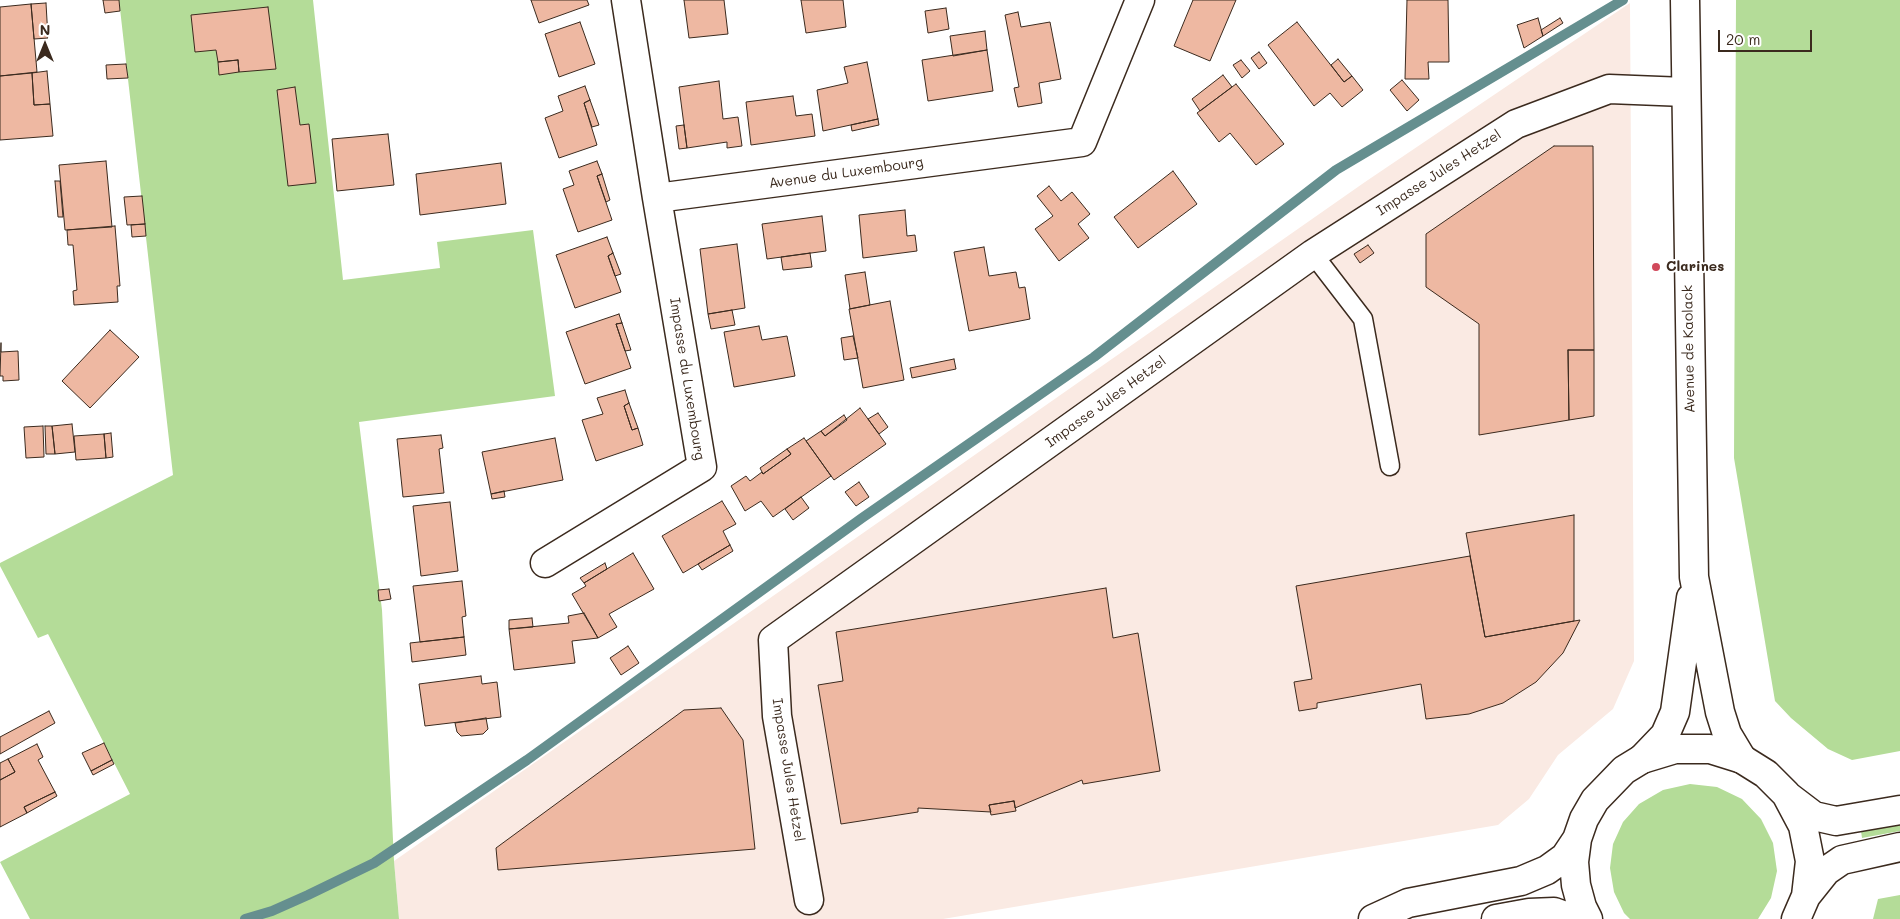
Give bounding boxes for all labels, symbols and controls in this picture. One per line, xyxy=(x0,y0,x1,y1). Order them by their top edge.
north arrow xyxy=(20,20,70,70)
text: N xyxy=(40,20,50,39)
scale bar xyxy=(1720,20,1814,52)
text: 20 m xyxy=(1726,29,1760,49)
street label: Impasse Jules Hetzel xyxy=(1374,126,1504,220)
street label: Avenue du Luxembourg xyxy=(768,154,924,192)
place label: Clarines xyxy=(1666,259,1724,275)
marker: Clarines xyxy=(1650,261,1662,273)
street label: Avenue de Kaolack xyxy=(1679,285,1699,413)
street label: Impasse du Luxembourg xyxy=(666,296,708,462)
street label: Impasse Jules Hetzel xyxy=(1042,353,1170,451)
street label: Impasse Jules Hetzel xyxy=(768,697,808,843)

